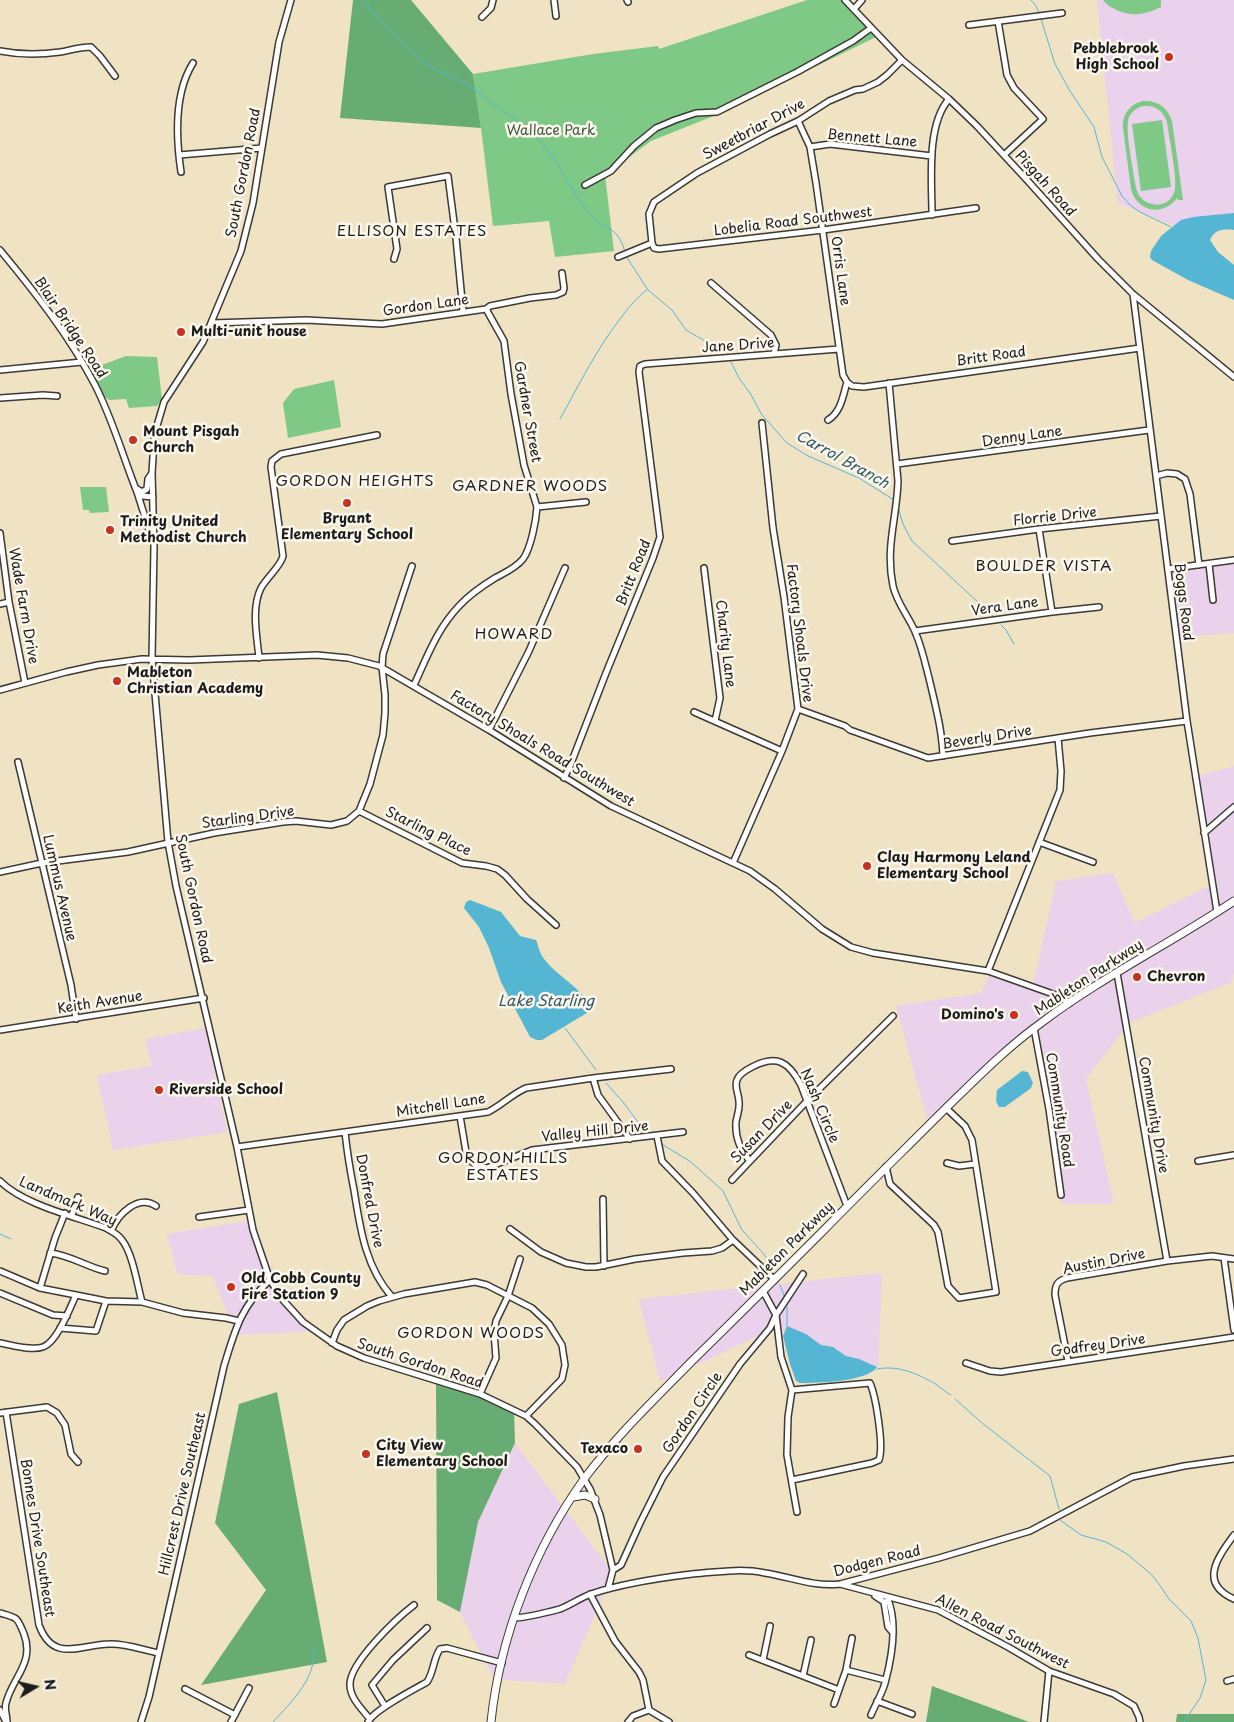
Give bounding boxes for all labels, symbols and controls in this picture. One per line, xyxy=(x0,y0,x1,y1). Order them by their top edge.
place label: Pebblebrook High School xyxy=(1073,41,1159,74)
marker: Pebblebrook High School xyxy=(1163,51,1175,63)
street label: Sweetbriar Drive xyxy=(700,96,808,164)
street label: South Gordon Road xyxy=(223,107,265,239)
park label: Wallace Park xyxy=(506,123,596,139)
street label: Bennett Lane xyxy=(826,127,918,151)
street label: Pisgah Road xyxy=(1011,148,1079,220)
street label: Lobelia Road Southwest xyxy=(713,204,873,240)
district label: ELLISON ESTATES xyxy=(335,223,489,241)
street label: Orris Lane xyxy=(827,235,853,307)
street label: Blair Bridge Road xyxy=(30,274,110,382)
street label: Gordon Lane xyxy=(382,292,470,320)
place label: Multi-unit house xyxy=(191,324,307,340)
marker: Multi-unit house xyxy=(175,326,187,338)
street label: Jane Drive xyxy=(701,335,775,357)
street label: Britt Road xyxy=(955,344,1027,370)
street label: Gardner Street xyxy=(510,360,544,464)
street label: Denny Lane xyxy=(981,423,1063,451)
place label: Mount Pisgah Church xyxy=(143,424,239,457)
water label: Carrol Branch xyxy=(792,427,892,493)
marker: Mount Pisgah Church xyxy=(127,434,139,446)
district label: GORDON HEIGHTS xyxy=(275,473,435,491)
district label: GARDNER WOODS xyxy=(450,478,610,496)
marker: Bryant Elementary School xyxy=(341,497,353,509)
street label: Florrie Drive xyxy=(1012,504,1098,530)
place label: Bryant Elementary School xyxy=(281,511,413,544)
place label: Trinity United Methodist Church xyxy=(120,514,247,546)
marker: Trinity United Methodist Church xyxy=(104,524,116,536)
street label: Britt Road xyxy=(613,537,655,609)
street label: Wade Farm Drive xyxy=(5,547,41,665)
district label: BOULDER VISTA xyxy=(974,558,1114,576)
street label: Boggs Road xyxy=(1170,562,1196,642)
street label: Factory Shoals Drive xyxy=(782,563,816,703)
street label: Vera Lane xyxy=(970,594,1040,620)
street label: Charity Lane xyxy=(711,599,739,689)
district label: HOWARD xyxy=(474,626,554,644)
place label: Mableton Christian Academy xyxy=(127,665,263,698)
marker: Mableton Christian Academy xyxy=(111,675,123,687)
street label: Factory Shoals Road Southwest xyxy=(447,687,637,811)
street label: Beverly Drive xyxy=(941,723,1033,753)
street label: Starling Drive xyxy=(201,803,295,833)
street label: Starling Place xyxy=(382,804,474,860)
street label: Lummus Avenue xyxy=(39,833,79,943)
street label: South Gordon Road xyxy=(171,833,215,965)
place label: Clay Harmony Leland Elementary School xyxy=(877,850,1031,882)
marker: Clay Harmony Leland Elementary School xyxy=(861,860,873,872)
street label: Mableton Parkway xyxy=(1032,937,1146,1019)
place label: Chevron xyxy=(1147,969,1205,985)
marker: Chevron xyxy=(1131,971,1143,983)
street label: Keith Avenue xyxy=(56,988,144,1018)
water label: Lake Starling xyxy=(498,993,594,1011)
place label: Domino's xyxy=(941,1007,1004,1023)
marker: Domino's xyxy=(1008,1009,1020,1021)
street label: Community Road xyxy=(1042,1051,1076,1169)
street label: Community Drive xyxy=(1134,1055,1172,1175)
street label: Nash Circle xyxy=(796,1066,842,1146)
place label: Riverside School xyxy=(169,1082,283,1098)
marker: Riverside School xyxy=(153,1084,165,1096)
street label: Mitchell Lane xyxy=(395,1091,487,1121)
street label: Susan Drive xyxy=(728,1097,796,1167)
street label: Valley Hill Drive xyxy=(541,1118,649,1146)
district label: GORDON HILLS ESTATES xyxy=(437,1150,569,1185)
street label: Donfred Drive xyxy=(352,1153,386,1249)
street label: Landmark Way xyxy=(17,1174,119,1230)
street label: Mableton Parkway xyxy=(736,1198,838,1300)
street label: Austin Drive xyxy=(1061,1246,1147,1278)
place label: Old Cobb County Fire Station 9 xyxy=(241,1271,361,1304)
marker: Old Cobb County Fire Station 9 xyxy=(225,1281,237,1293)
district label: GORDON WOODS xyxy=(396,1325,546,1343)
street label: Godfrey Drive xyxy=(1049,1331,1147,1361)
street label: South Gordon Road xyxy=(355,1336,485,1392)
street label: Gordon Circle xyxy=(660,1369,726,1457)
street label: Hillcrest Drive Southeast xyxy=(156,1411,210,1577)
place label: City View Elementary School xyxy=(376,1438,508,1470)
place label: Texaco xyxy=(580,1441,628,1457)
marker: Texaco xyxy=(632,1443,644,1455)
marker: City View Elementary School xyxy=(360,1448,372,1460)
street label: Bonnes Drive Southeast xyxy=(16,1458,58,1618)
street label: Dodgen Road xyxy=(831,1543,923,1581)
street label: Allen Road Southwest xyxy=(932,1591,1072,1673)
north arrow xyxy=(10,1662,60,1712)
text: N xyxy=(39,1677,62,1692)

